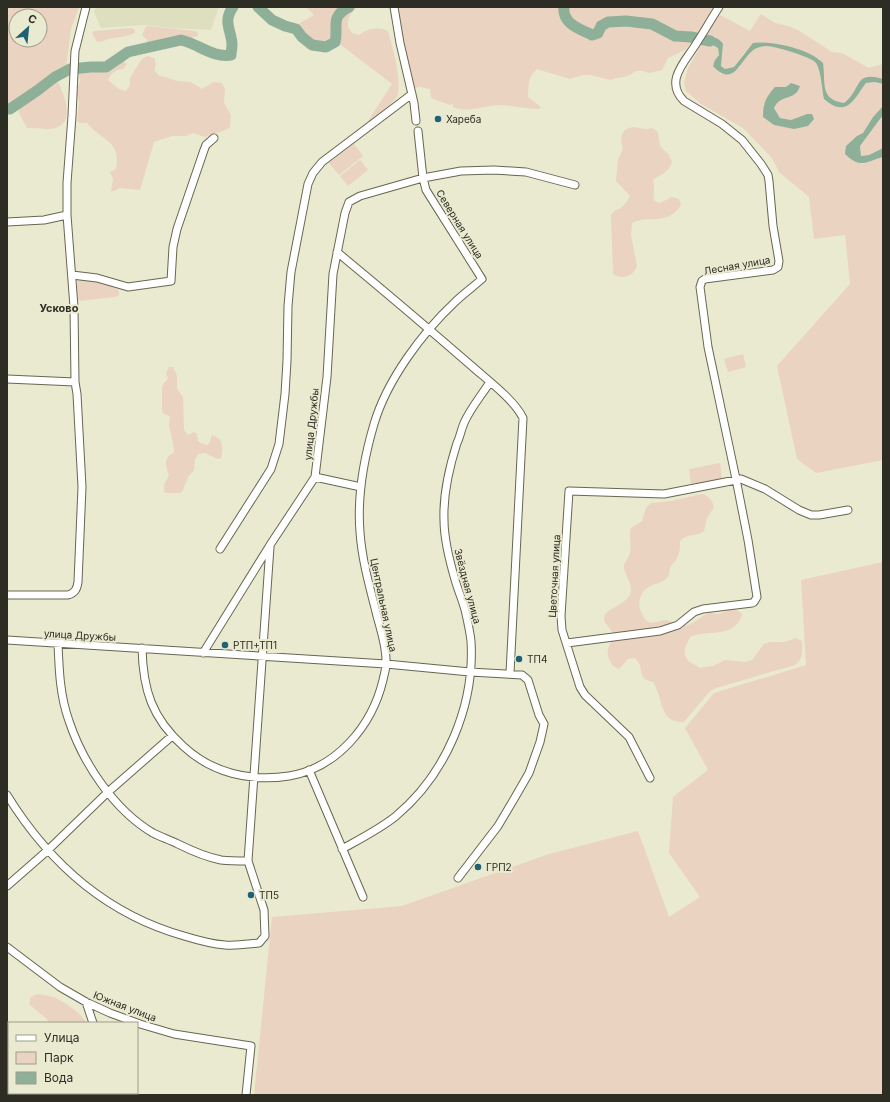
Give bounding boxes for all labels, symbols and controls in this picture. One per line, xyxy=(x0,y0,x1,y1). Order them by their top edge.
north arrow xyxy=(8,8,48,48)
text: С xyxy=(26,11,39,27)
place label: Хареба xyxy=(446,113,481,125)
marker: Хареба xyxy=(433,114,443,124)
street label: Северная улица xyxy=(434,187,486,261)
street label: Лесная улица xyxy=(703,253,771,277)
district label: Усково xyxy=(40,301,79,315)
street label: улица Дружбы xyxy=(301,387,321,461)
street label: Цветочная улица xyxy=(546,534,562,618)
street label: Звёздная улица xyxy=(452,547,484,625)
street label: Центральная улица xyxy=(368,557,400,653)
street label: улица Дружбы xyxy=(44,627,116,643)
place label: РТП+ТП1 xyxy=(233,639,277,651)
marker: РТП+ТП1 xyxy=(220,640,230,650)
place label: ТП4 xyxy=(527,653,547,665)
marker: ТП4 xyxy=(514,654,524,664)
place label: ГРП2 xyxy=(486,861,512,873)
marker: ГРП2 xyxy=(473,862,483,872)
place label: ТП5 xyxy=(259,889,279,901)
marker: ТП5 xyxy=(246,890,256,900)
street label: Южная улица xyxy=(92,988,158,1024)
legend xyxy=(8,1022,138,1094)
text: Улица xyxy=(44,1030,79,1045)
text: Парк xyxy=(44,1050,74,1065)
text: Вода xyxy=(44,1070,73,1085)

